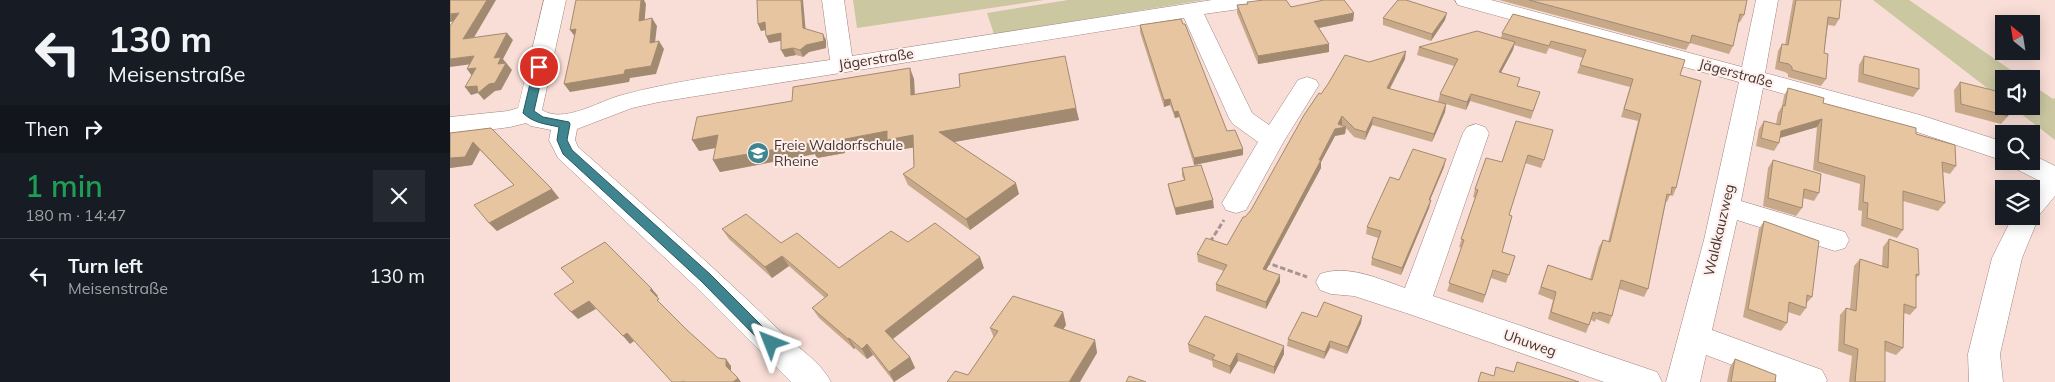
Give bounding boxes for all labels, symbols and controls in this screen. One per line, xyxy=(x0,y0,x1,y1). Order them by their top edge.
north arrow xyxy=(1995,15,2040,60)
map controls xyxy=(1995,15,2040,225)
text: 130 m xyxy=(108,17,212,61)
icon: left xyxy=(25,20,90,85)
street label: Jägerstraße xyxy=(837,44,915,74)
pin xyxy=(518,46,560,88)
icon: arrive xyxy=(525,53,553,81)
street label: Jägerstraße xyxy=(1697,55,1775,91)
text: Meisenstraße xyxy=(108,60,245,88)
button: sound xyxy=(1995,70,2040,115)
icon: right xyxy=(79,115,107,143)
text: Then xyxy=(25,117,69,141)
button: search xyxy=(1995,125,2040,170)
place label: Freie Waldorfschule Rheine xyxy=(774,136,903,170)
school or university icon: Freie Waldorfschule Rheine xyxy=(746,141,770,165)
text: 1 min xyxy=(25,167,103,205)
button: close xyxy=(373,170,425,222)
button: layers xyxy=(1995,180,2040,225)
street label: Waldkauzweg xyxy=(1700,182,1738,278)
text: 180 m · 14:47 xyxy=(25,205,126,225)
text: Turn left xyxy=(68,254,143,278)
icon: left xyxy=(25,262,53,290)
text: 130 m xyxy=(369,264,425,288)
text: Meisenstraße xyxy=(68,278,168,298)
position arrow xyxy=(744,316,796,368)
street label: Uhuweg xyxy=(1501,326,1559,360)

